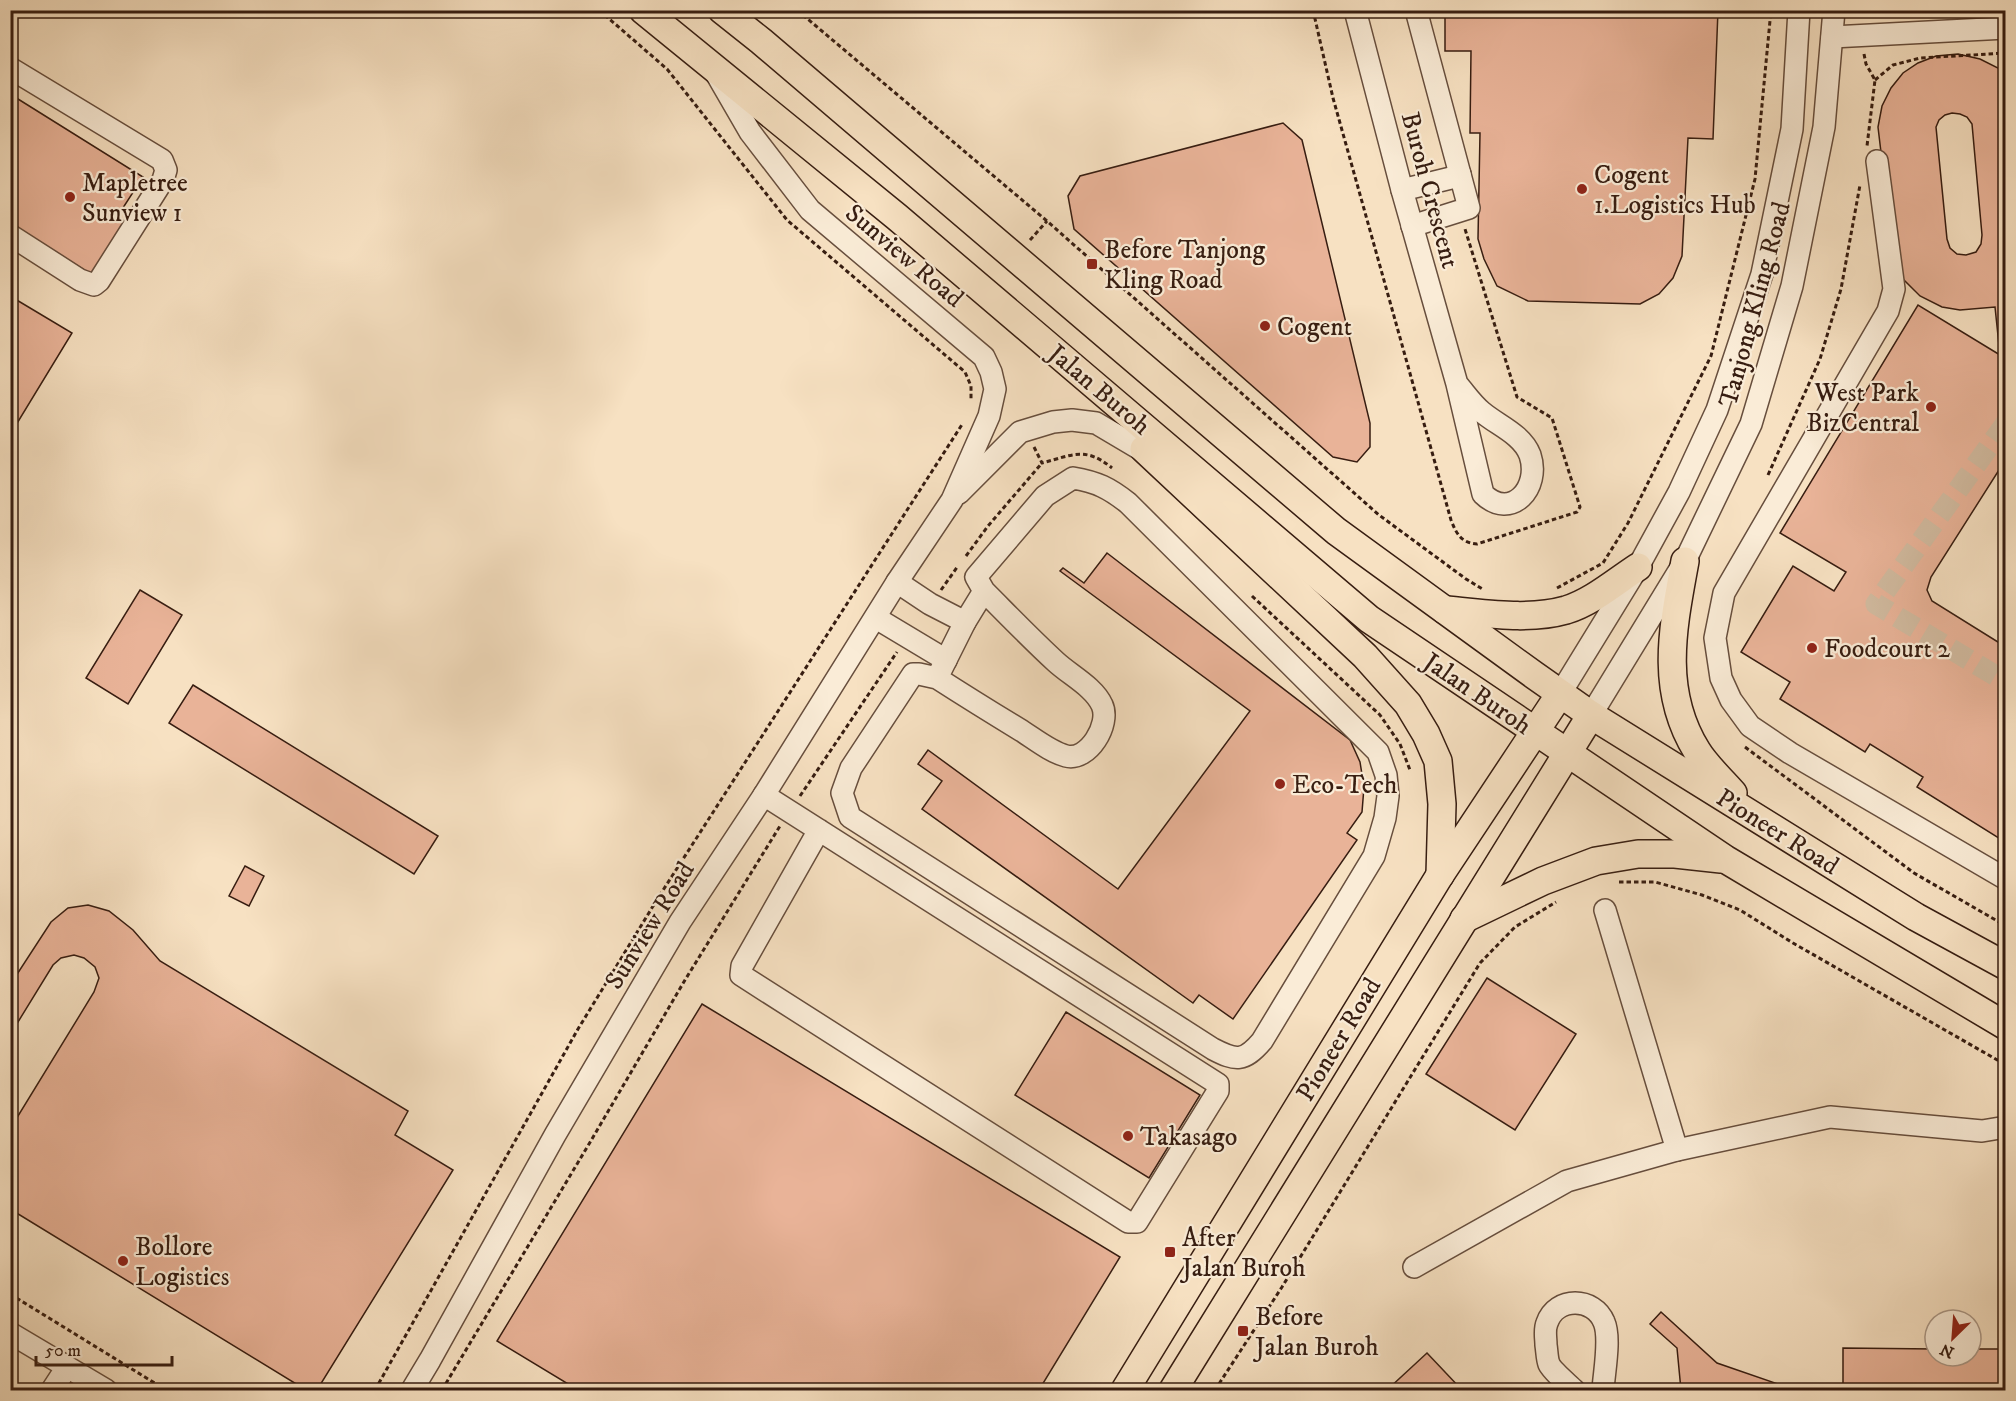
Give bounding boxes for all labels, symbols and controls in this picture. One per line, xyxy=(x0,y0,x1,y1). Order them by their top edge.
street label: Buroh Crescent xyxy=(1393,109,1466,272)
place label: Cogent 1.Logistics Hub xyxy=(1594,159,1756,222)
place label: Mapletree Sunview 1 xyxy=(82,167,188,230)
marker: Cogent 1.Logistics Hub xyxy=(1575,182,1589,196)
marker: Mapletree Sunview 1 xyxy=(63,190,77,204)
street label: Sunview Road xyxy=(838,197,970,315)
street label: Tanjong Kling Road xyxy=(1712,198,1799,411)
place label: Before Tanjong Kling Road xyxy=(1104,234,1265,297)
marker: Before Tanjong Kling Road xyxy=(1085,257,1099,271)
place label: Cogent xyxy=(1277,311,1352,344)
marker: Cogent xyxy=(1258,319,1272,333)
street label: Jalan Buroh xyxy=(1039,336,1157,443)
place label: West Park BizCentral xyxy=(1806,377,1919,440)
marker: West Park BizCentral xyxy=(1924,400,1938,414)
place label: Foodcourt 2 xyxy=(1824,633,1950,666)
marker: Foodcourt 2 xyxy=(1805,641,1819,655)
street label: Jalan Buroh xyxy=(1415,645,1538,743)
place label: Eco-Tech xyxy=(1292,769,1398,802)
marker: Eco-Tech xyxy=(1273,777,1287,791)
street label: Pioneer Road xyxy=(1710,782,1845,883)
street label: Sunview Road xyxy=(598,856,703,996)
street label: Pioneer Road xyxy=(1289,972,1389,1108)
place label: Takasago xyxy=(1140,1121,1237,1154)
marker: Takasago xyxy=(1121,1129,1135,1143)
place label: After Jalan Buroh xyxy=(1180,1222,1306,1285)
place label: Bollore Logistics xyxy=(135,1231,229,1294)
marker: After Jalan Buroh xyxy=(1163,1245,1177,1259)
marker: Bollore Logistics xyxy=(116,1254,130,1268)
place label: Before Jalan Buroh xyxy=(1253,1301,1379,1364)
north arrow xyxy=(1923,1308,1983,1368)
marker: Before Jalan Buroh xyxy=(1236,1324,1250,1338)
scale bar xyxy=(36,1329,172,1367)
text: N xyxy=(1937,1339,1957,1363)
text: 50 m xyxy=(45,1340,81,1362)

